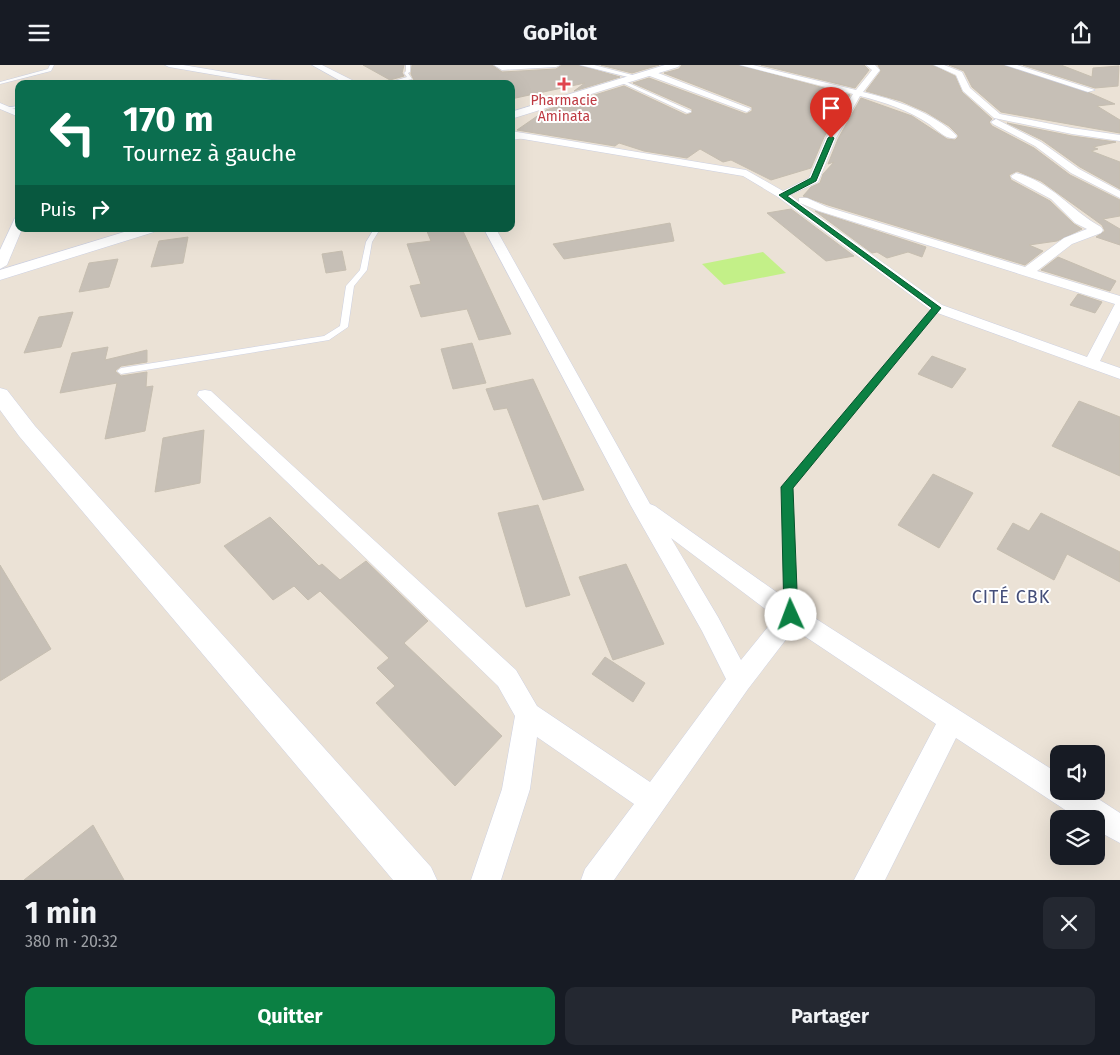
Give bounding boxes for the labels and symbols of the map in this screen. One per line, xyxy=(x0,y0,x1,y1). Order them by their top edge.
marker: Pharmacie Aminata xyxy=(558,78,570,90)
pin xyxy=(810,87,852,138)
place label: Pharmacie Aminata xyxy=(531,92,597,125)
district label: CITÉ CBK xyxy=(972,585,1050,608)
position arrow xyxy=(764,588,816,640)

